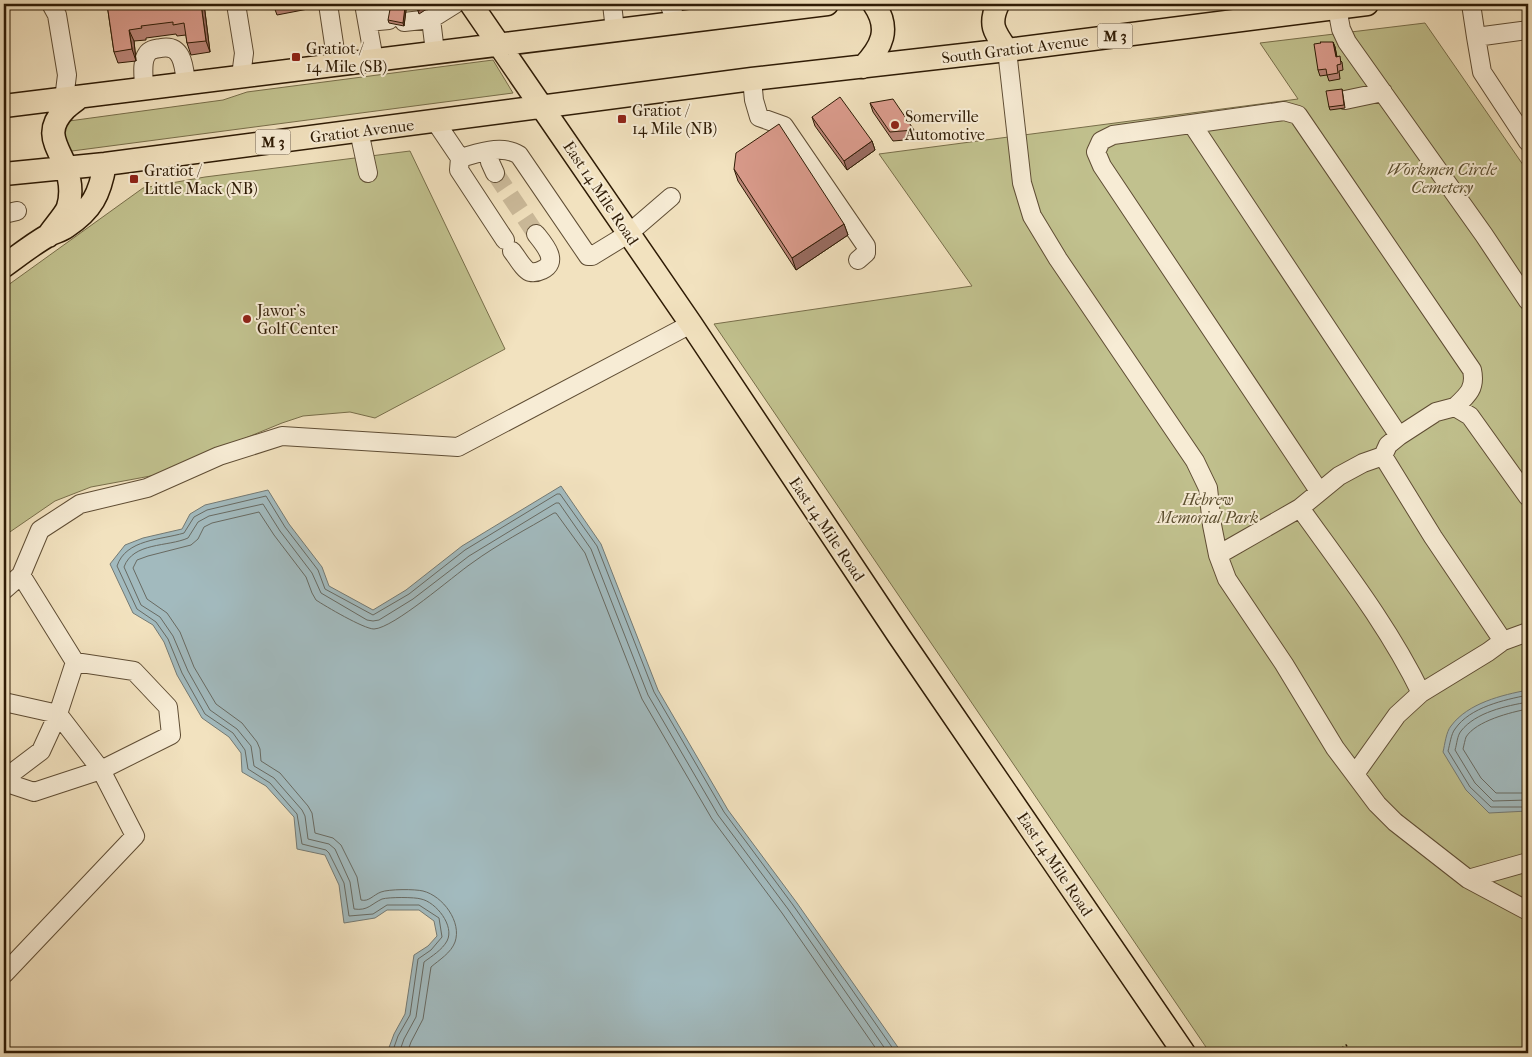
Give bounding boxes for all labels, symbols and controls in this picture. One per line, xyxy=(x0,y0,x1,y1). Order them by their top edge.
road number: M 3 xyxy=(1098,24,1132,48)
street label: South Gratiot Avenue xyxy=(940,31,1090,67)
place label: Gratiot / 14 Mile (SB) xyxy=(306,39,387,76)
marker: Gratiot / 14 Mile (SB) xyxy=(290,51,302,63)
place label: Gratiot / 14 Mile (NB) xyxy=(632,101,717,138)
place label: Somerville Automotive xyxy=(904,107,985,144)
marker: Gratiot / 14 Mile (NB) xyxy=(616,113,628,125)
street label: Gratiot Avenue xyxy=(309,115,415,147)
marker: Somerville Automotive xyxy=(889,119,901,131)
road number: M 3 xyxy=(256,130,290,154)
street label: East 14 Mile Road xyxy=(559,137,643,249)
park label: Workmen Circle Cemetery xyxy=(1387,160,1497,197)
place label: Gratiot / Little Mack (NB) xyxy=(144,161,258,198)
marker: Gratiot / Little Mack (NB) xyxy=(128,173,140,185)
place label: Jawor's Golf Center xyxy=(255,301,338,338)
marker: Jawor's Golf Center xyxy=(241,313,253,325)
street label: East 14 Mile Road xyxy=(785,473,869,585)
park label: Hebrew Memorial Park xyxy=(1156,490,1259,527)
street label: East 14 Mile Road xyxy=(1013,808,1097,920)

